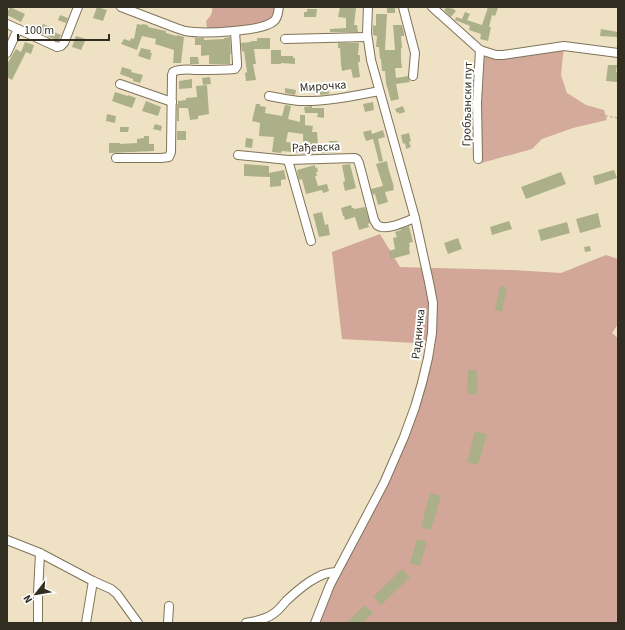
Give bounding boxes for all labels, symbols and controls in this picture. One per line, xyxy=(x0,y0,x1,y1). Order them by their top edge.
scale bar xyxy=(18,16,109,42)
text: 100 m xyxy=(24,22,54,39)
street label: Гробљански пут xyxy=(458,61,477,147)
street label: Мирочка xyxy=(299,76,347,97)
street label: Рађевска xyxy=(292,138,341,157)
street label: Радничка xyxy=(407,308,430,360)
north arrow xyxy=(16,574,56,614)
text: N xyxy=(20,592,36,606)

